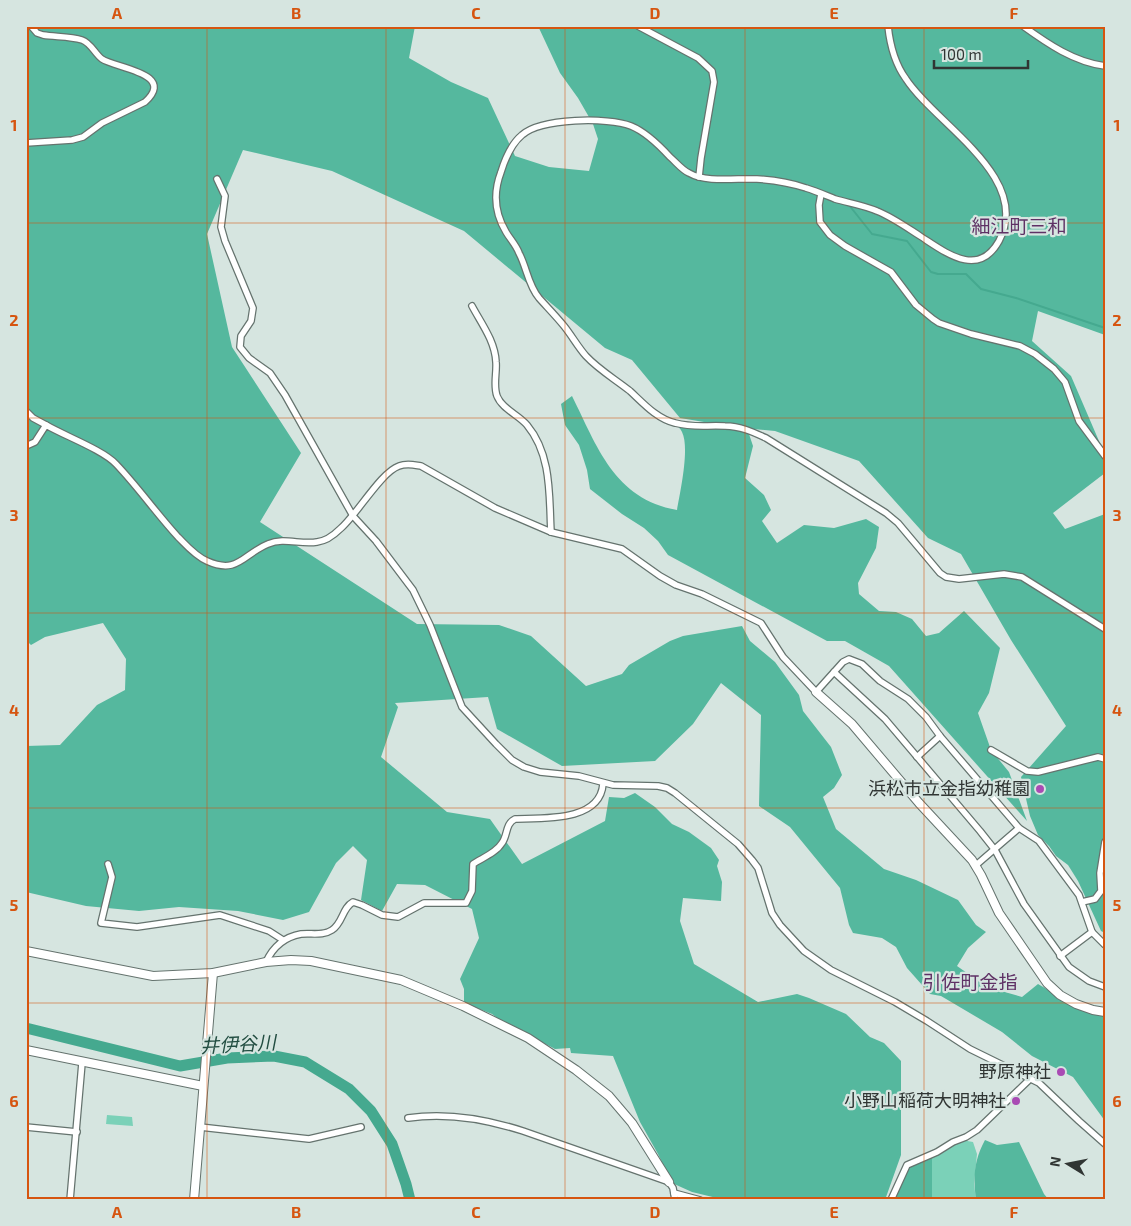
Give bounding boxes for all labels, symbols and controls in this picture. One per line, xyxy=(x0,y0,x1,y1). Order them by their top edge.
text: A xyxy=(112,3,123,22)
text: B xyxy=(291,3,301,22)
text: C xyxy=(471,3,481,22)
text: D xyxy=(650,3,661,22)
text: E xyxy=(829,3,839,22)
text: F xyxy=(1010,3,1019,22)
scale bar xyxy=(934,38,1027,70)
text: 100 m xyxy=(941,45,982,63)
text: 1 xyxy=(11,115,17,134)
text: 1 xyxy=(1114,115,1120,134)
district label: 細江町三和 xyxy=(971,214,1067,237)
text: 2 xyxy=(9,310,19,329)
text: 2 xyxy=(1112,310,1122,329)
text: 3 xyxy=(9,505,19,524)
text: 3 xyxy=(1112,505,1122,524)
text: 4 xyxy=(9,700,19,719)
text: 4 xyxy=(1112,700,1122,719)
place label: 浜松市立金指幼稚園 xyxy=(868,777,1030,799)
marker: 浜松市立金指幼稚園 xyxy=(1034,783,1046,795)
text: 5 xyxy=(10,895,19,914)
text: 5 xyxy=(1113,895,1122,914)
district label: 引佐町金指 xyxy=(922,970,1018,993)
water label: 井伊谷川 xyxy=(199,1030,279,1057)
place label: 野原神社 xyxy=(979,1060,1051,1082)
marker: 野原神社 xyxy=(1055,1066,1067,1078)
place label: 小野山稲荷大明神社 xyxy=(844,1089,1006,1111)
text: 6 xyxy=(9,1091,19,1110)
text: 6 xyxy=(1112,1091,1122,1110)
marker: 小野山稲荷大明神社 xyxy=(1010,1095,1022,1107)
north arrow xyxy=(1044,1138,1094,1188)
text: N xyxy=(1045,1155,1064,1168)
text: A xyxy=(112,1202,123,1221)
text: B xyxy=(291,1202,301,1221)
text: C xyxy=(471,1202,481,1221)
text: D xyxy=(650,1202,661,1221)
text: E xyxy=(829,1202,839,1221)
text: F xyxy=(1010,1202,1019,1221)

